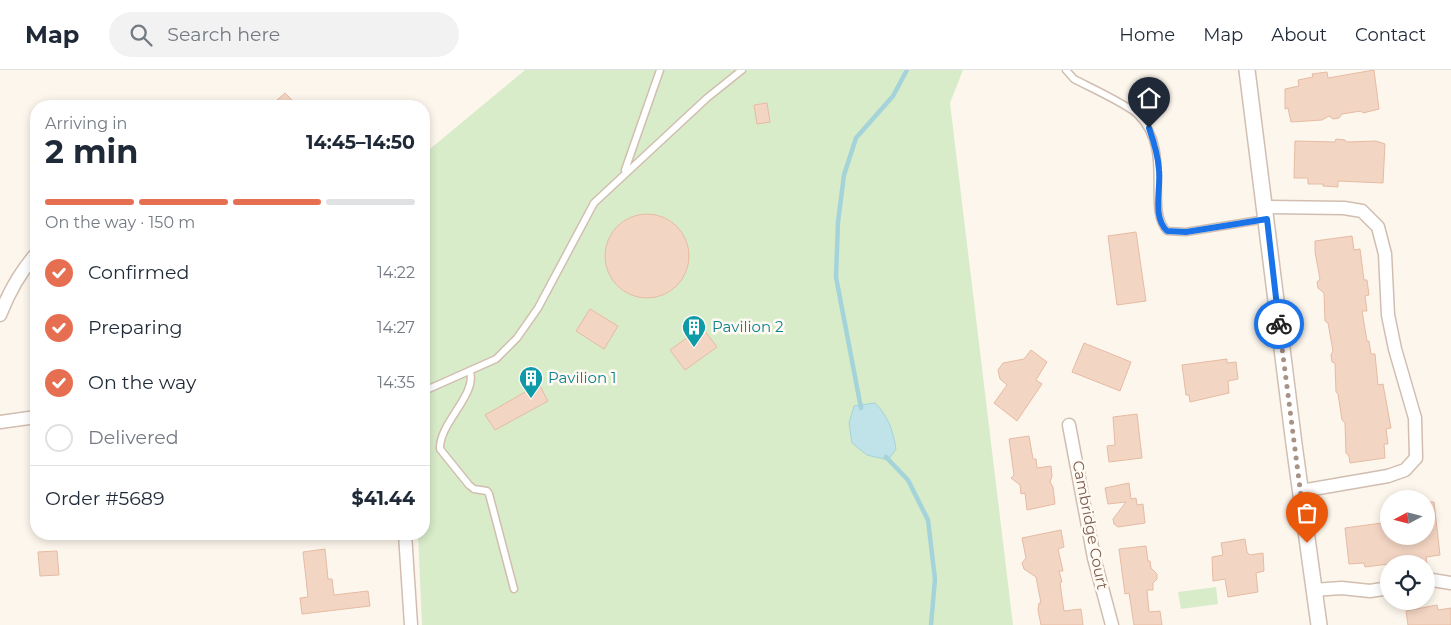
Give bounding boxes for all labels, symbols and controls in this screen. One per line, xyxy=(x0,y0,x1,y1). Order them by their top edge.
search box xyxy=(109,12,459,57)
text: Map xyxy=(25,20,79,49)
icon: search xyxy=(127,21,155,49)
text: Search here xyxy=(167,23,280,46)
text: Home xyxy=(1119,24,1175,46)
text: Map xyxy=(1203,24,1243,46)
text: About xyxy=(1271,24,1327,46)
text: Contact xyxy=(1355,24,1426,46)
pin xyxy=(1128,77,1170,128)
icon: home xyxy=(1135,84,1163,112)
text: Arriving in xyxy=(45,114,127,133)
text: 14:45–14:50 xyxy=(306,131,415,154)
text: 2 min xyxy=(45,132,138,171)
text: On the way · 150 m xyxy=(45,213,195,232)
icon: check xyxy=(45,259,73,287)
text: Confirmed xyxy=(88,261,189,284)
text: 14:22 xyxy=(377,263,415,282)
courier xyxy=(1254,299,1304,349)
icon: bike xyxy=(1265,310,1293,338)
icon: check xyxy=(45,314,73,342)
building icon: Pavilion 2 xyxy=(681,314,707,348)
text: Preparing xyxy=(88,316,183,339)
place label: Pavilion 2 xyxy=(712,317,783,336)
text: 14:27 xyxy=(377,318,415,337)
building icon: Pavilion 1 xyxy=(518,365,544,399)
place label: Pavilion 1 xyxy=(548,368,616,387)
icon: check xyxy=(45,369,73,397)
text: On the way xyxy=(88,371,196,394)
text: 14:35 xyxy=(377,373,415,392)
text: Delivered xyxy=(88,426,179,449)
street label: Cambridge Court xyxy=(1069,459,1112,591)
text: Order #5689 xyxy=(45,487,165,510)
text: $41.44 xyxy=(351,487,415,510)
north arrow xyxy=(1380,490,1435,545)
map controls xyxy=(1380,490,1435,610)
pin xyxy=(1286,492,1328,543)
icon: bag xyxy=(1293,499,1321,527)
button: locate xyxy=(1380,555,1435,610)

